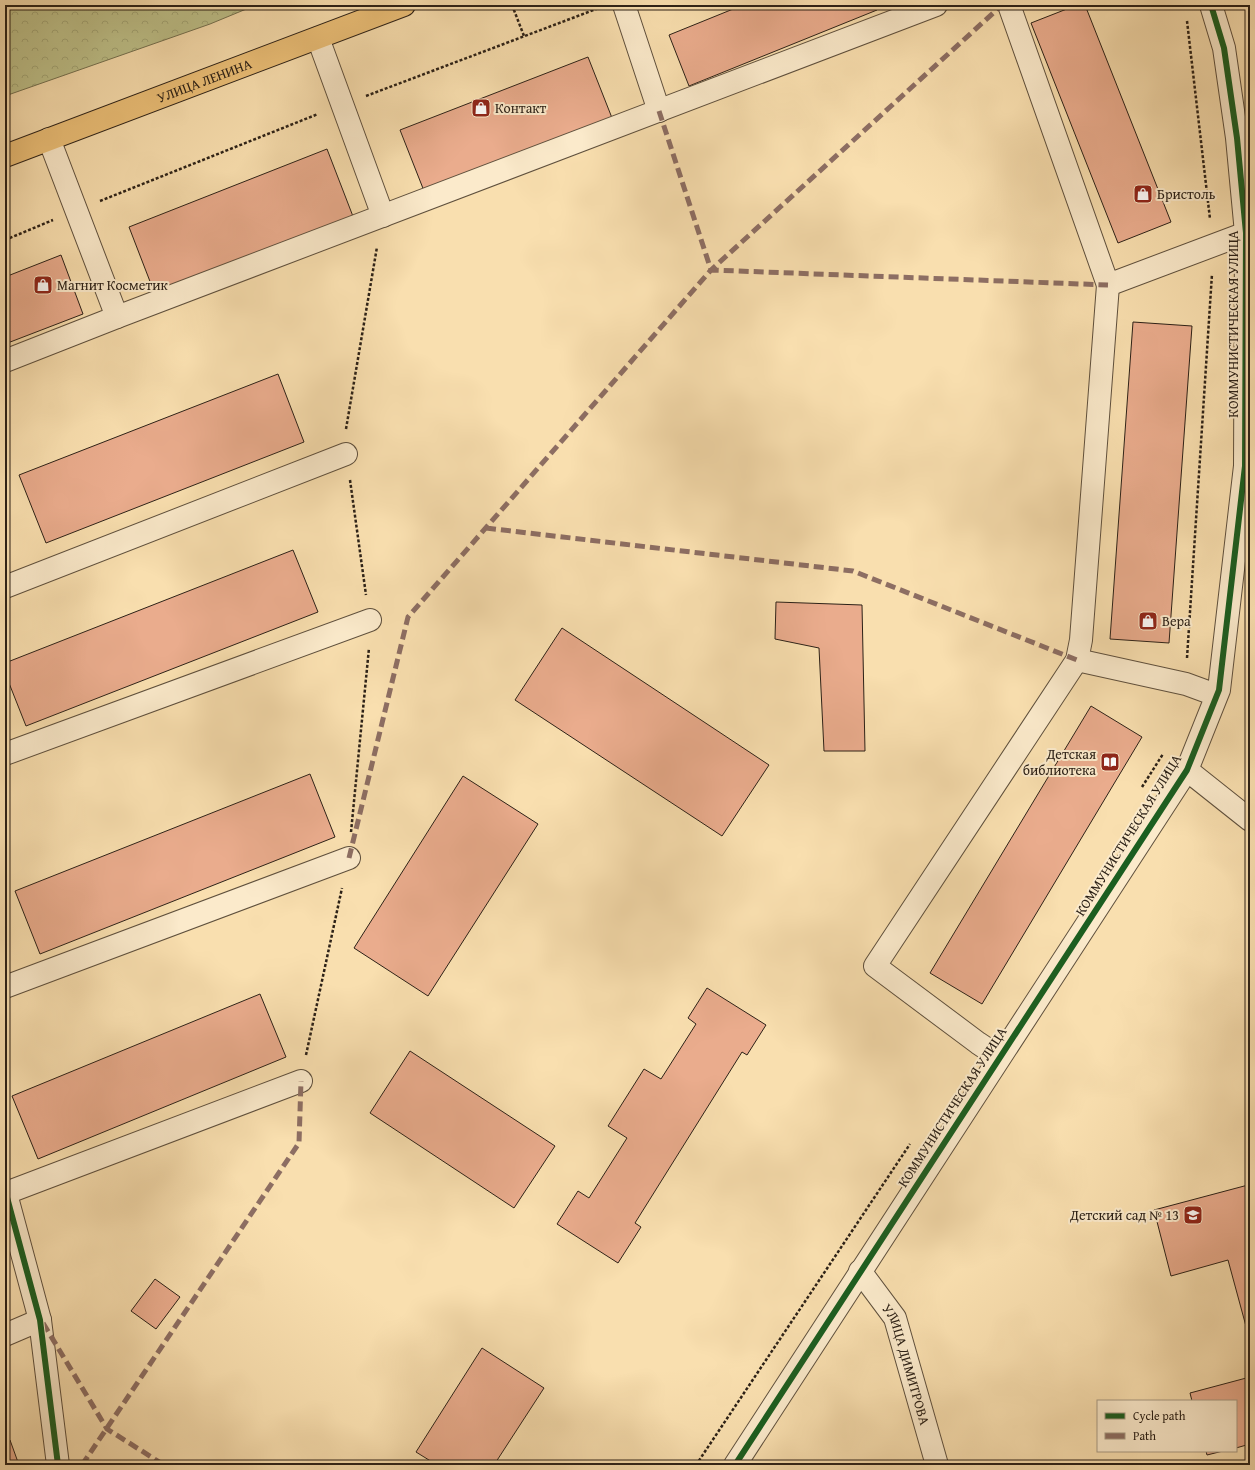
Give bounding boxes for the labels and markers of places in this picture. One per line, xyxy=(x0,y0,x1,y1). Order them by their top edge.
shop icon: Контакт xyxy=(470,97,492,119)
place label: Контакт xyxy=(495,98,547,118)
shop icon: Бристоль xyxy=(1132,183,1154,205)
place label: Бристоль xyxy=(1157,184,1216,204)
shop icon: Магнит Косметик xyxy=(32,274,54,296)
place label: Магнит Косметик xyxy=(57,275,168,295)
shop icon: Вера xyxy=(1137,610,1159,632)
place label: Вера xyxy=(1162,611,1191,631)
place label: Детская библиотека xyxy=(1023,744,1096,780)
library icon: Детская библиотека xyxy=(1099,751,1121,773)
school or university icon: Детский сад № 13 xyxy=(1182,1204,1204,1226)
place label: Детский сад № 13 xyxy=(1069,1205,1179,1225)

